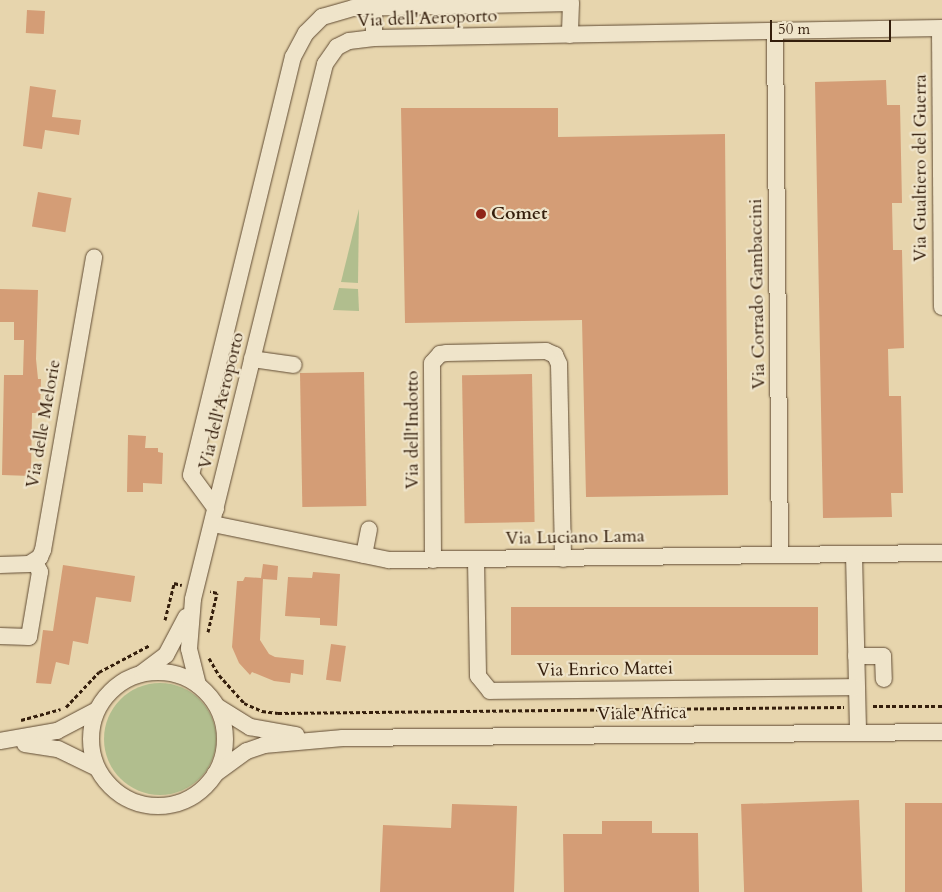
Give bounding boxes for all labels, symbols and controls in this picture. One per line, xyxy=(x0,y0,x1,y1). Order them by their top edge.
street label: Via dell'Aeroporto xyxy=(356,6,498,32)
scale bar xyxy=(772,10,893,42)
text: 50 m xyxy=(778,19,810,39)
street label: Via Gualtiero del Guerra xyxy=(910,74,932,262)
street label: Via Corrado Gambaccini xyxy=(746,198,770,390)
place label: Comet xyxy=(491,203,547,225)
marker: Comet xyxy=(475,208,487,220)
street label: Via dell'Aeroporto xyxy=(195,330,249,472)
street label: Via delle Melorie xyxy=(22,358,66,490)
street label: Via dell'Indotto xyxy=(402,371,424,489)
street label: Via Luciano Lama xyxy=(505,526,645,550)
street label: Via Enrico Mattei xyxy=(537,658,673,682)
street label: Viale Africa xyxy=(597,702,687,726)

